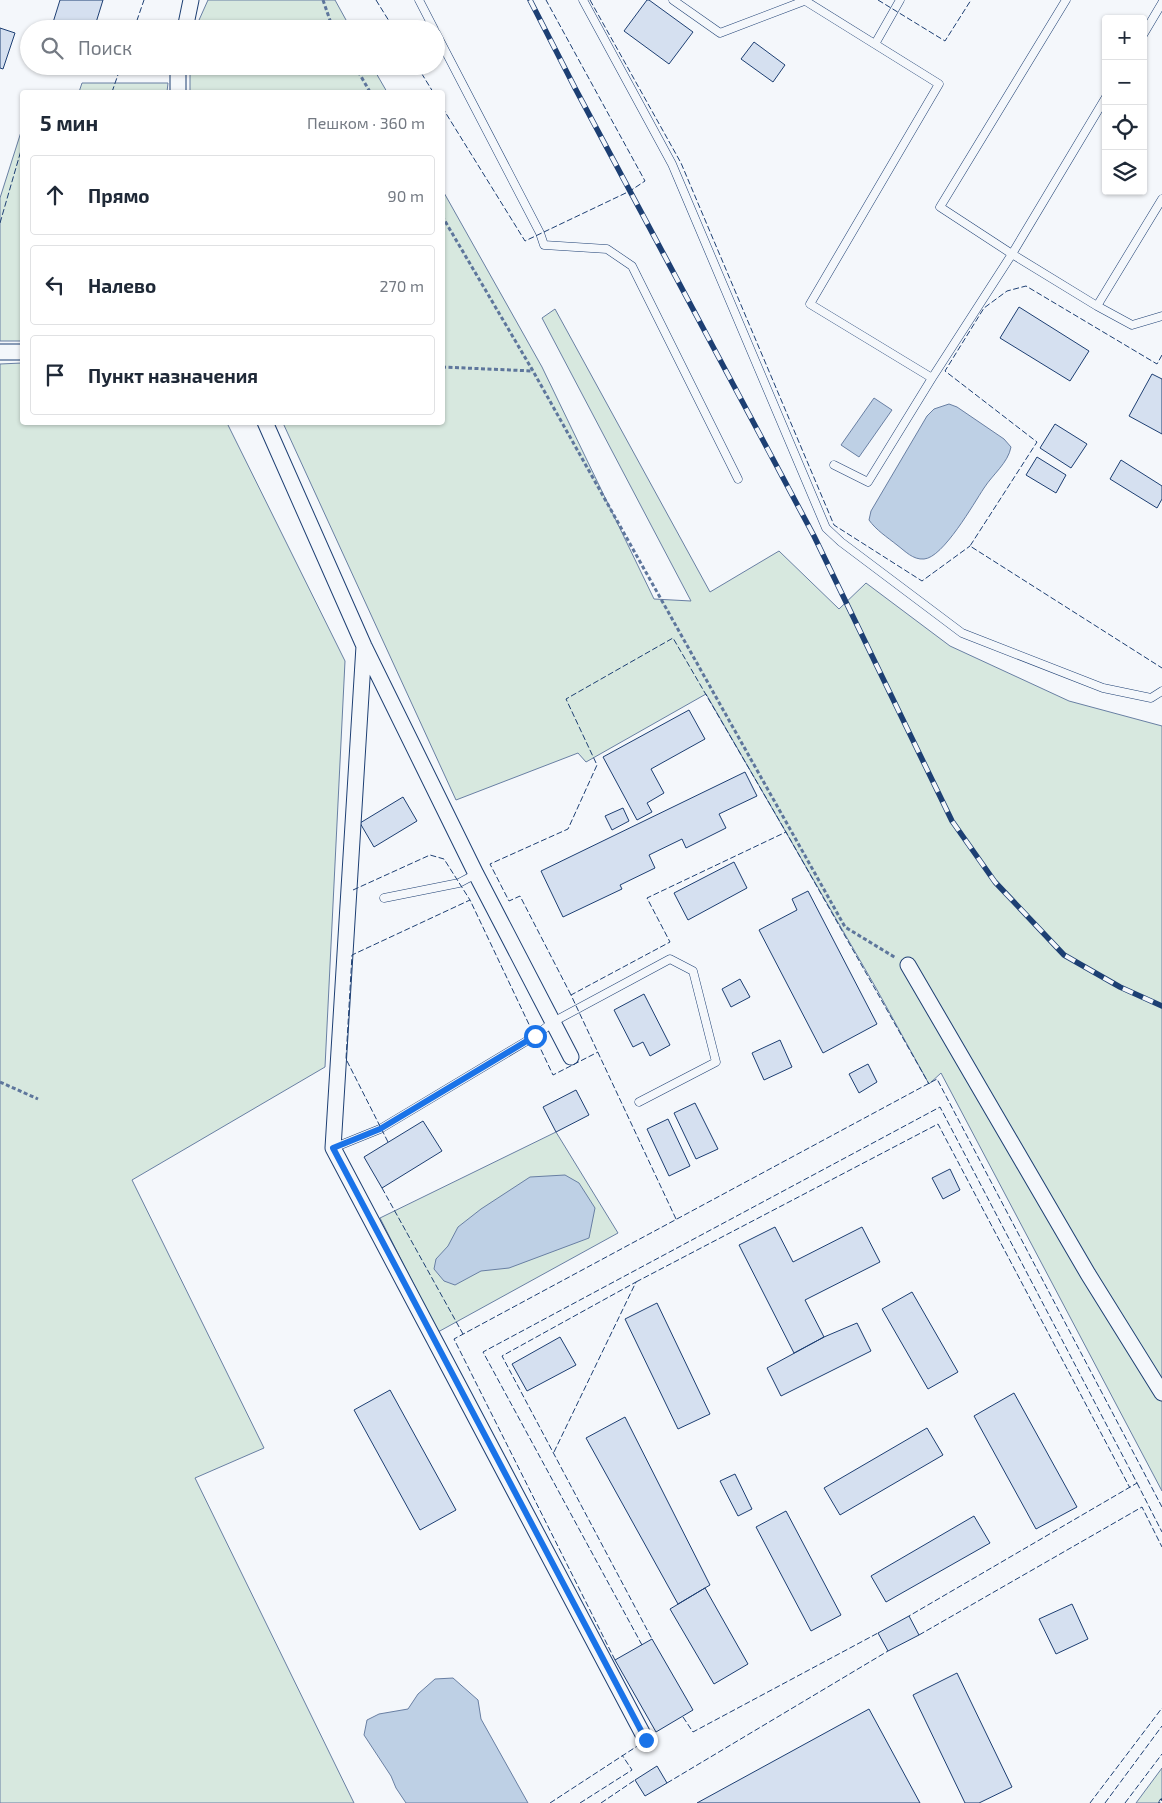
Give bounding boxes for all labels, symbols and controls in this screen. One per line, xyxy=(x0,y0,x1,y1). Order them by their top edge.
map controls xyxy=(1102,15,1147,195)
button: + xyxy=(1102,15,1147,60)
search box xyxy=(20,20,445,75)
icon: search xyxy=(38,34,66,62)
text: Поиск xyxy=(78,36,132,59)
button: − xyxy=(1102,60,1147,105)
button: locate xyxy=(1102,105,1147,150)
text: 5 мин xyxy=(40,110,98,135)
text: Пешком · 360 m xyxy=(307,113,425,132)
button: layers xyxy=(1102,150,1147,195)
icon: ahead xyxy=(41,181,69,209)
text: Прямо xyxy=(88,184,150,207)
text: 90 m xyxy=(388,186,424,205)
icon: left xyxy=(41,271,69,299)
text: Налево xyxy=(88,274,156,297)
text: 270 m xyxy=(380,276,424,295)
icon: arrive xyxy=(41,361,69,389)
text: Пункт назначения xyxy=(88,364,258,387)
route start xyxy=(524,1025,547,1048)
route end xyxy=(635,1729,658,1752)

